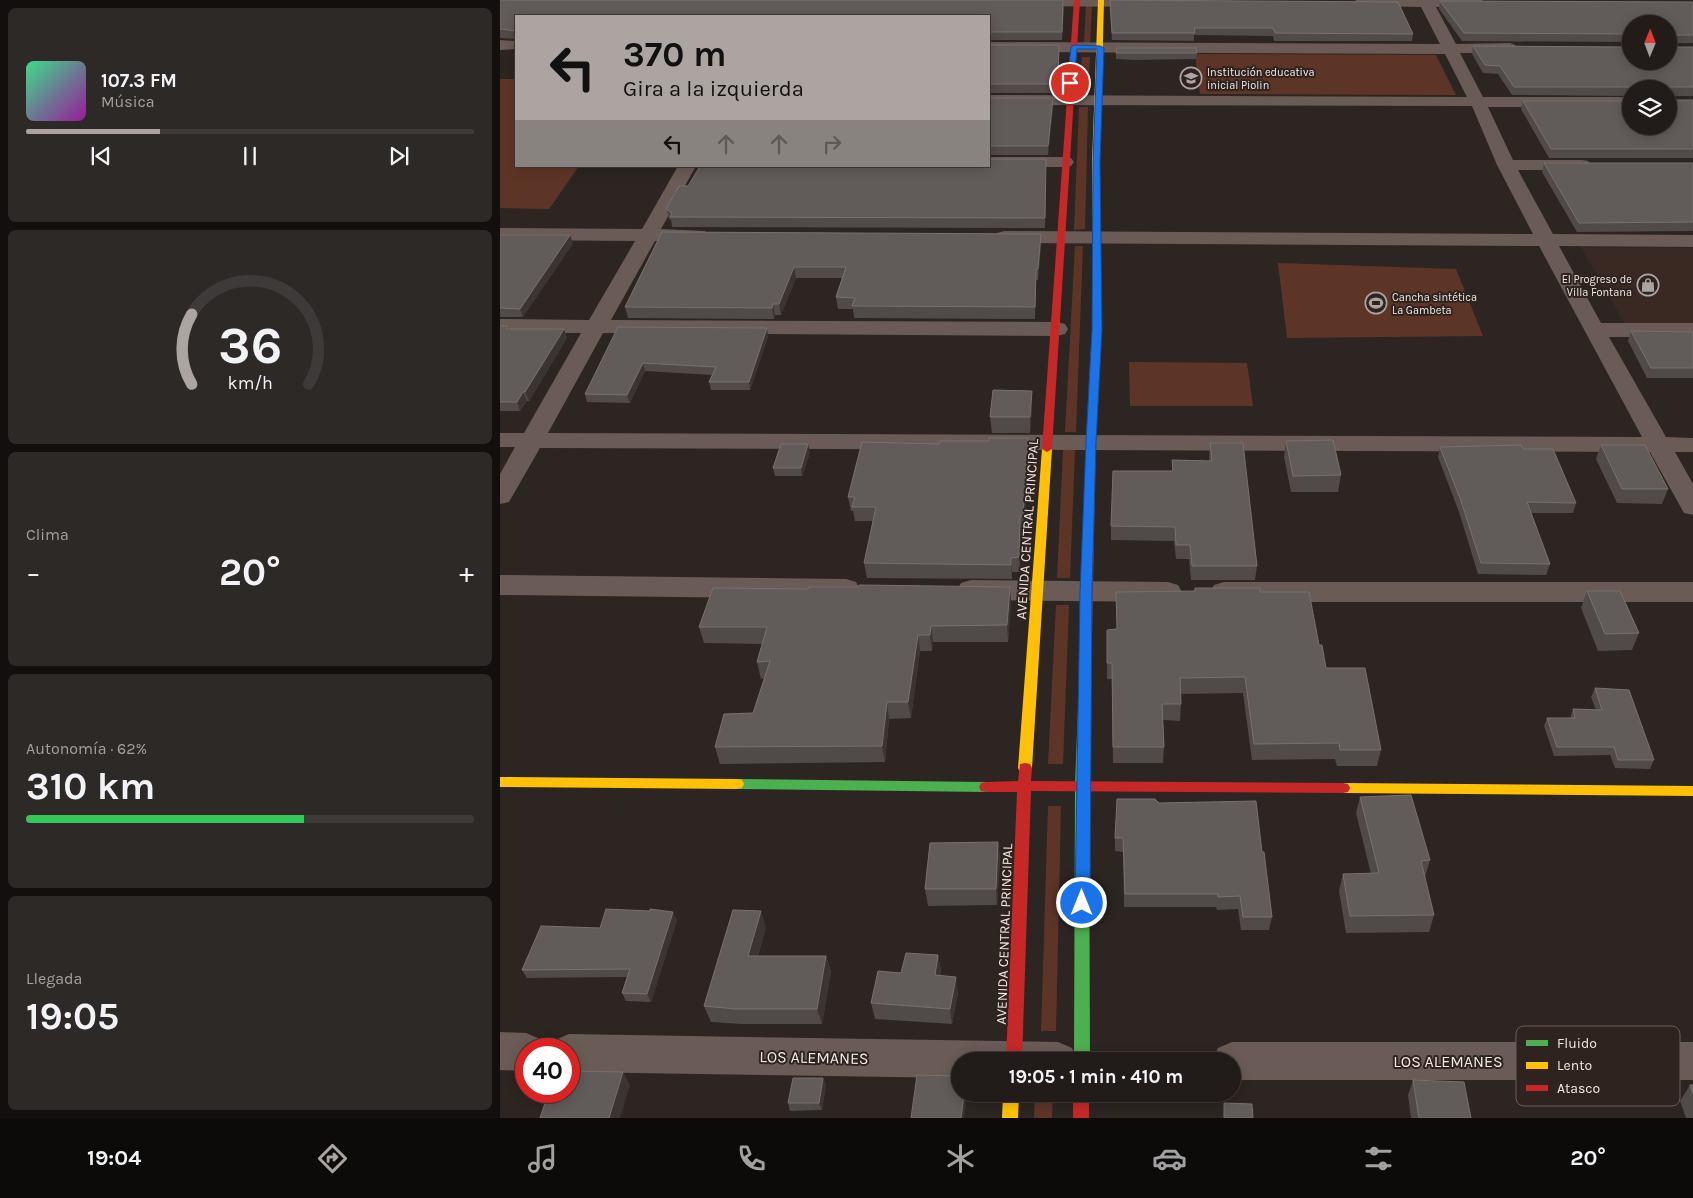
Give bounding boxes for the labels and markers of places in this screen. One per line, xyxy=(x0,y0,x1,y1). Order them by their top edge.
pin xyxy=(1049,62,1091,104)
school or university icon: Institución educativa inicial Piolin xyxy=(1179,66,1203,90)
place label: Institución educativa inicial Piolin xyxy=(1207,66,1314,92)
place label: El Progreso de Villa Fontana xyxy=(1562,273,1632,299)
shop icon: El Progreso de Villa Fontana xyxy=(1636,273,1660,297)
sports icon: Cancha sintética La Gambeta xyxy=(1364,291,1388,315)
place label: Cancha sintética La Gambeta xyxy=(1392,291,1477,317)

